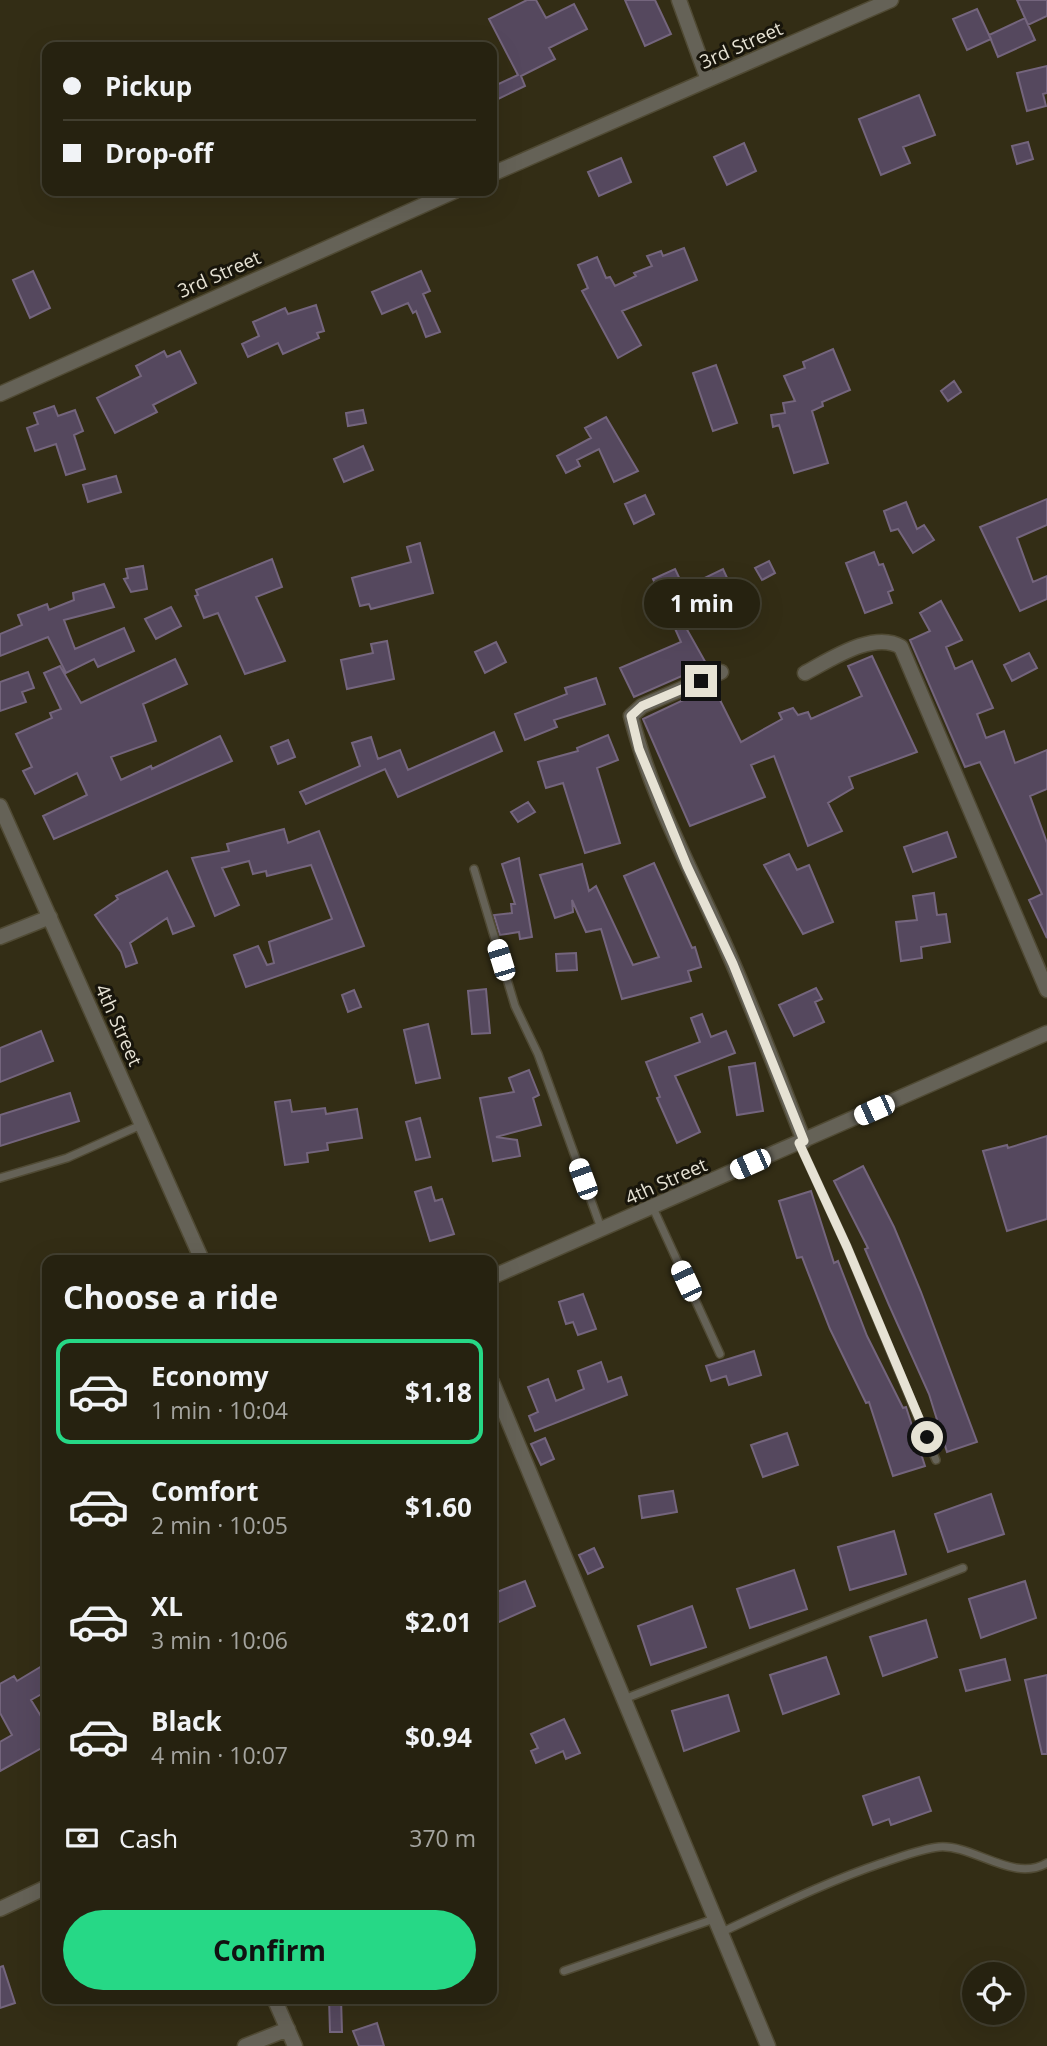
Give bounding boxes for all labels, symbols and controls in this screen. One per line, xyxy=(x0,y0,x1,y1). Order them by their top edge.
street label: 3rd Street xyxy=(695,15,787,75)
text: Pickup xyxy=(105,68,192,104)
text: Drop-off xyxy=(105,135,213,171)
street label: 3rd Street xyxy=(173,244,265,304)
callout: 1 min xyxy=(643,580,759,628)
text: 1 min xyxy=(670,587,734,619)
route end xyxy=(685,665,717,697)
car xyxy=(485,937,518,983)
street label: 4th Street xyxy=(89,980,149,1070)
car xyxy=(851,1092,898,1128)
car xyxy=(727,1146,774,1182)
street label: 4th Street xyxy=(621,1151,711,1211)
car xyxy=(566,1156,601,1202)
car xyxy=(668,1258,705,1304)
text: Choose a ride xyxy=(63,1275,278,1318)
text: Economy xyxy=(151,1358,269,1394)
icon: car xyxy=(67,1360,130,1423)
text: $1.18 xyxy=(405,1374,472,1410)
text: 1 min · 10:04 xyxy=(151,1394,288,1426)
route start xyxy=(911,1421,943,1453)
text: Comfort xyxy=(151,1473,258,1509)
icon: car xyxy=(67,1475,130,1538)
text: $1.60 xyxy=(405,1489,472,1525)
text: 2 min · 10:05 xyxy=(151,1509,288,1541)
text: XL xyxy=(151,1588,183,1624)
icon: car xyxy=(67,1590,130,1653)
text: $2.01 xyxy=(405,1604,472,1640)
text: 3 min · 10:06 xyxy=(151,1624,288,1656)
text: Black xyxy=(151,1703,222,1739)
icon: car xyxy=(67,1705,130,1768)
text: $0.94 xyxy=(405,1719,472,1755)
text: 4 min · 10:07 xyxy=(151,1739,288,1771)
icon: cash xyxy=(63,1819,101,1857)
text: Cash xyxy=(119,1820,178,1856)
text: 370 m xyxy=(409,1822,476,1854)
button: Confirm xyxy=(63,1910,476,1990)
map controls xyxy=(962,1962,1025,2025)
button: locate xyxy=(962,1962,1025,2025)

